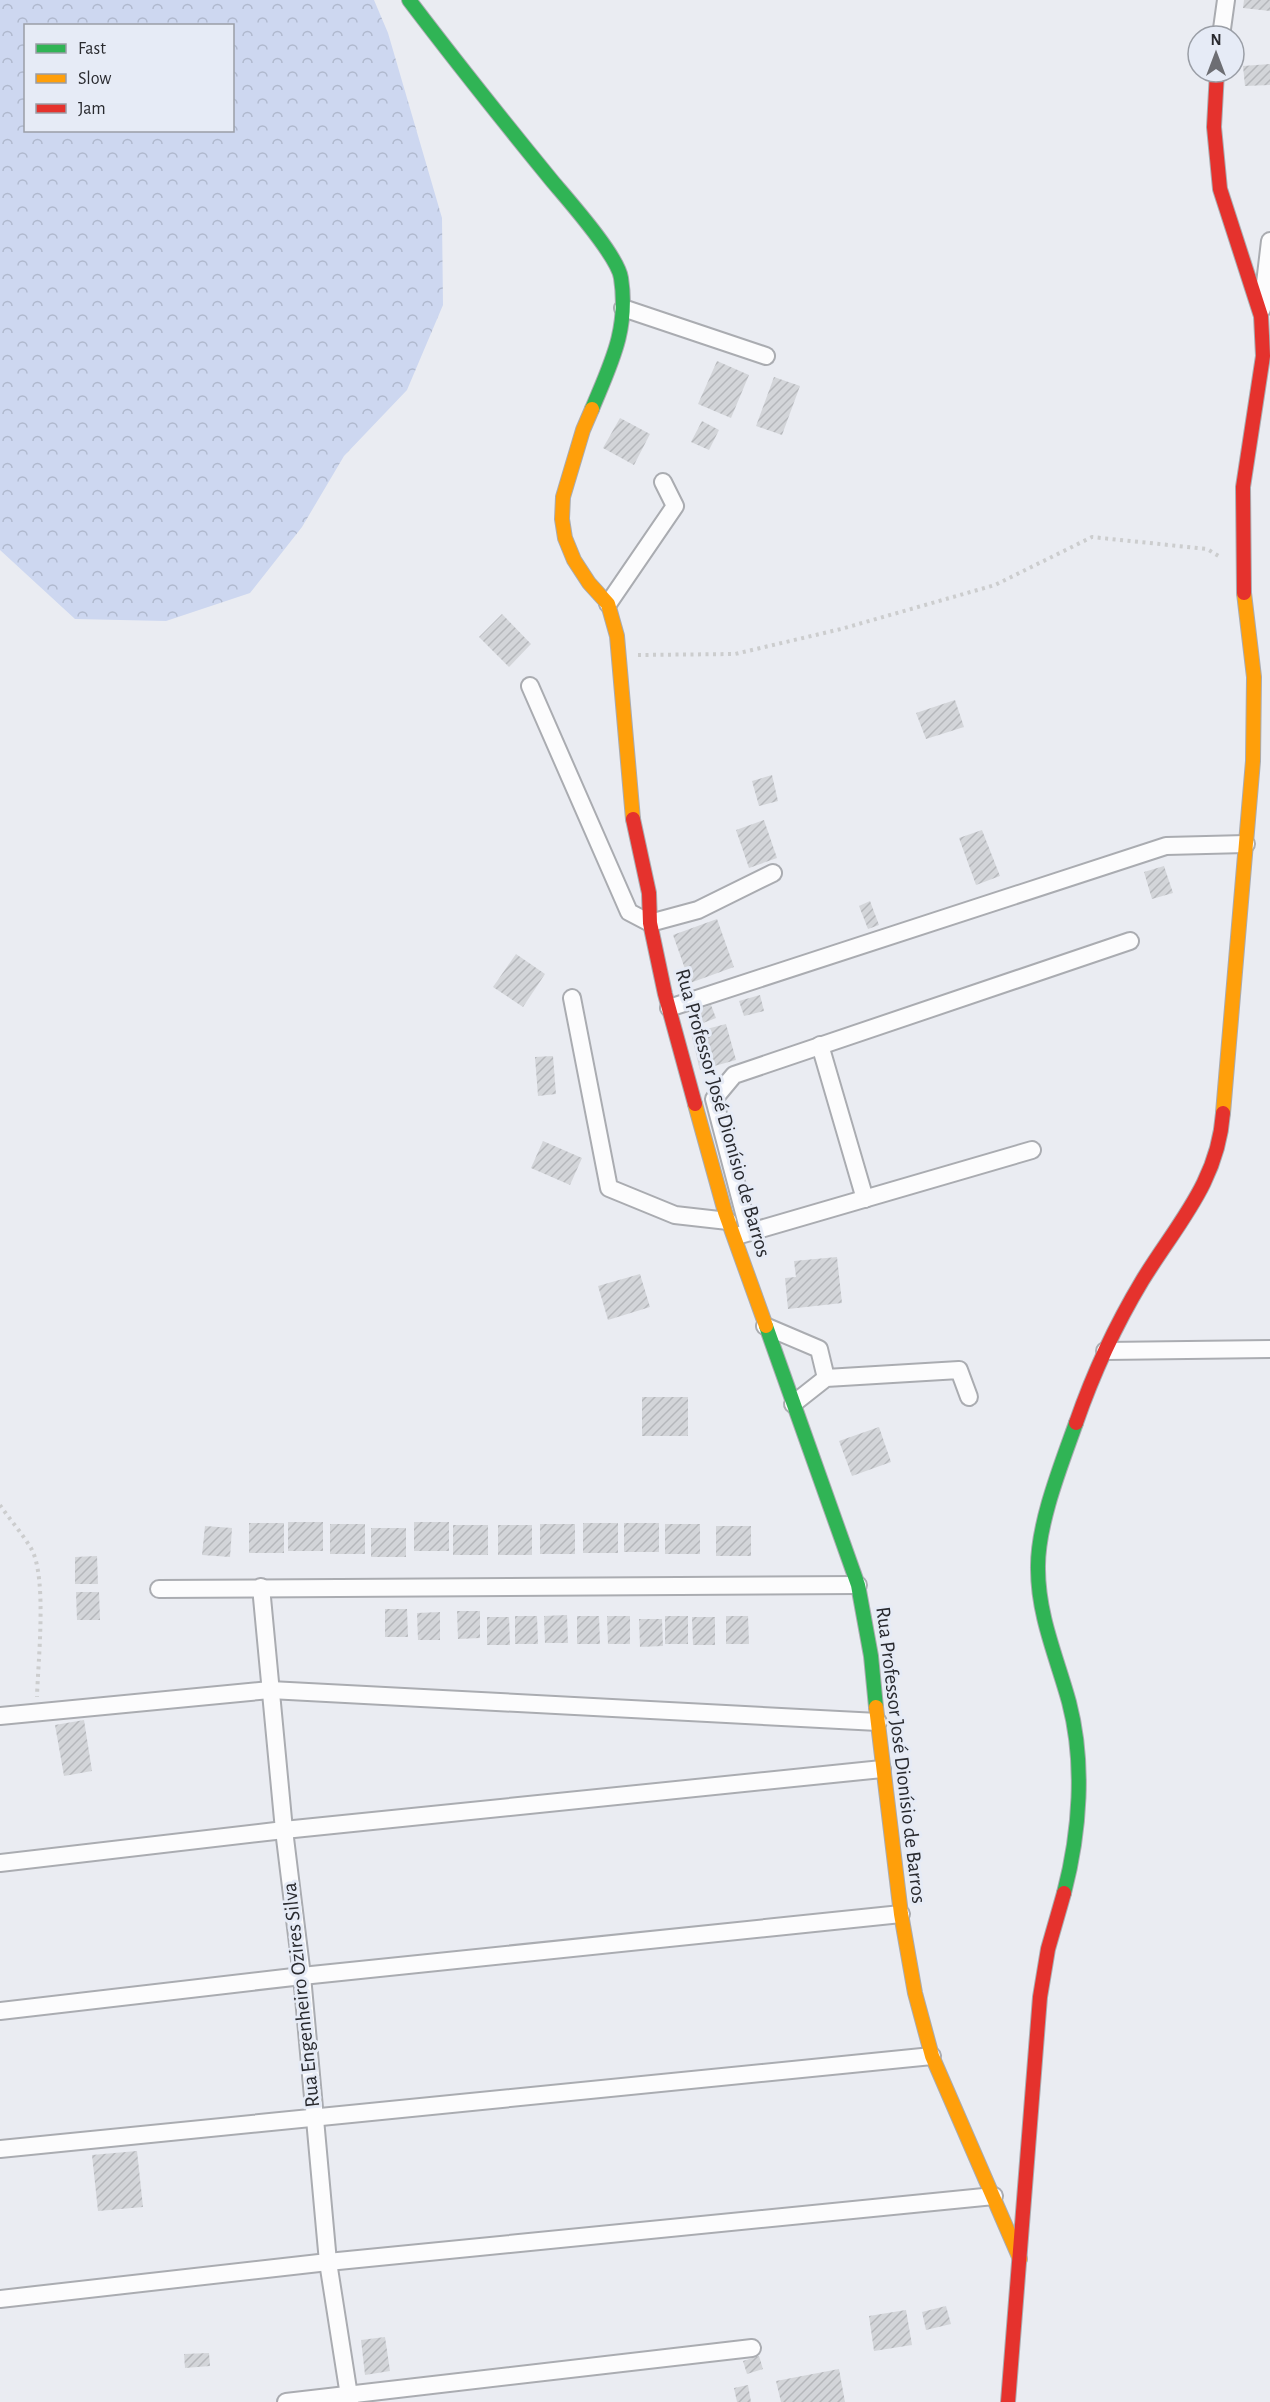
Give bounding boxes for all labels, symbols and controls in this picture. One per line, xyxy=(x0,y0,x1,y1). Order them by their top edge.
legend xyxy=(24,24,234,132)
north arrow xyxy=(1186,24,1246,84)
text: N xyxy=(1210,32,1222,48)
text: Fast xyxy=(78,40,106,58)
text: Slow xyxy=(78,70,111,88)
text: Jam xyxy=(78,100,106,118)
street label: Rua Professor José Dionísio de Barros xyxy=(672,966,774,1260)
street label: Rua Professor José Dionísio de Barros xyxy=(872,1605,930,1905)
street label: Rua Engenheiro Ozires Silva xyxy=(279,1881,323,2108)

